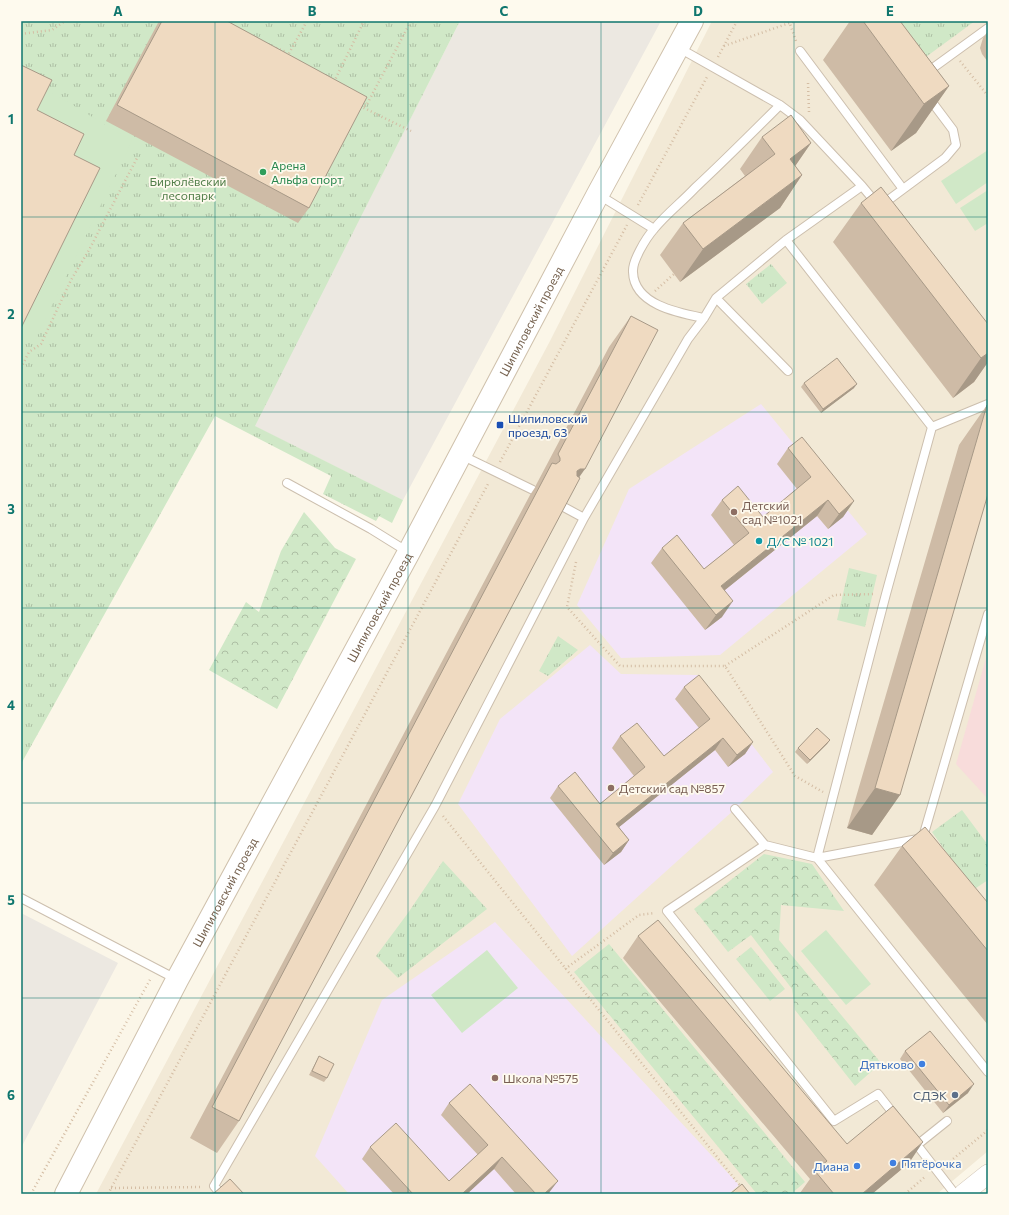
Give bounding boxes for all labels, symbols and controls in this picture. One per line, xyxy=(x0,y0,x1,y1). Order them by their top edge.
text: A xyxy=(113,3,123,19)
text: B xyxy=(308,3,317,19)
text: C xyxy=(500,3,509,19)
text: D xyxy=(693,3,703,19)
text: E xyxy=(886,3,894,19)
text: 1 xyxy=(8,111,14,127)
place label: Арена Альфа спорт xyxy=(271,158,343,186)
marker: Арена Альфа спорт xyxy=(258,167,268,177)
park label: Бирюлёвский лесопарк xyxy=(150,174,226,202)
street label: Шипиловский проезд xyxy=(496,264,566,378)
text: 2 xyxy=(7,306,15,322)
place label: Шипиловский проезд, 63 xyxy=(508,411,588,439)
marker: Шипиловский проезд, 63 xyxy=(495,420,505,430)
place label: Детский сад №1021 xyxy=(742,498,802,526)
text: 3 xyxy=(7,501,15,517)
marker: Детский сад №1021 xyxy=(729,507,739,517)
place label: Д/C № 1021 xyxy=(767,534,833,548)
marker: Д/C № 1021 xyxy=(754,536,764,546)
street label: Шипиловский проезд xyxy=(344,550,414,664)
text: 4 xyxy=(7,697,15,713)
place label: Детский сад №857 xyxy=(619,781,725,795)
marker: Детский сад №857 xyxy=(606,783,616,793)
street label: Шипиловский проезд xyxy=(189,835,260,949)
text: 5 xyxy=(7,892,15,908)
place label: Дятьково xyxy=(860,1057,914,1071)
marker: Дятьково xyxy=(917,1059,927,1069)
place label: Школа №575 xyxy=(503,1071,578,1085)
marker: Школа №575 xyxy=(490,1073,500,1083)
text: 6 xyxy=(7,1087,15,1103)
place label: СДЭК xyxy=(913,1088,947,1102)
marker: СДЭК xyxy=(950,1090,960,1100)
place label: Пятёрочка xyxy=(901,1156,961,1170)
marker: Пятёрочка xyxy=(888,1158,898,1168)
place label: Диана xyxy=(813,1159,849,1173)
marker: Диана xyxy=(852,1161,862,1171)

